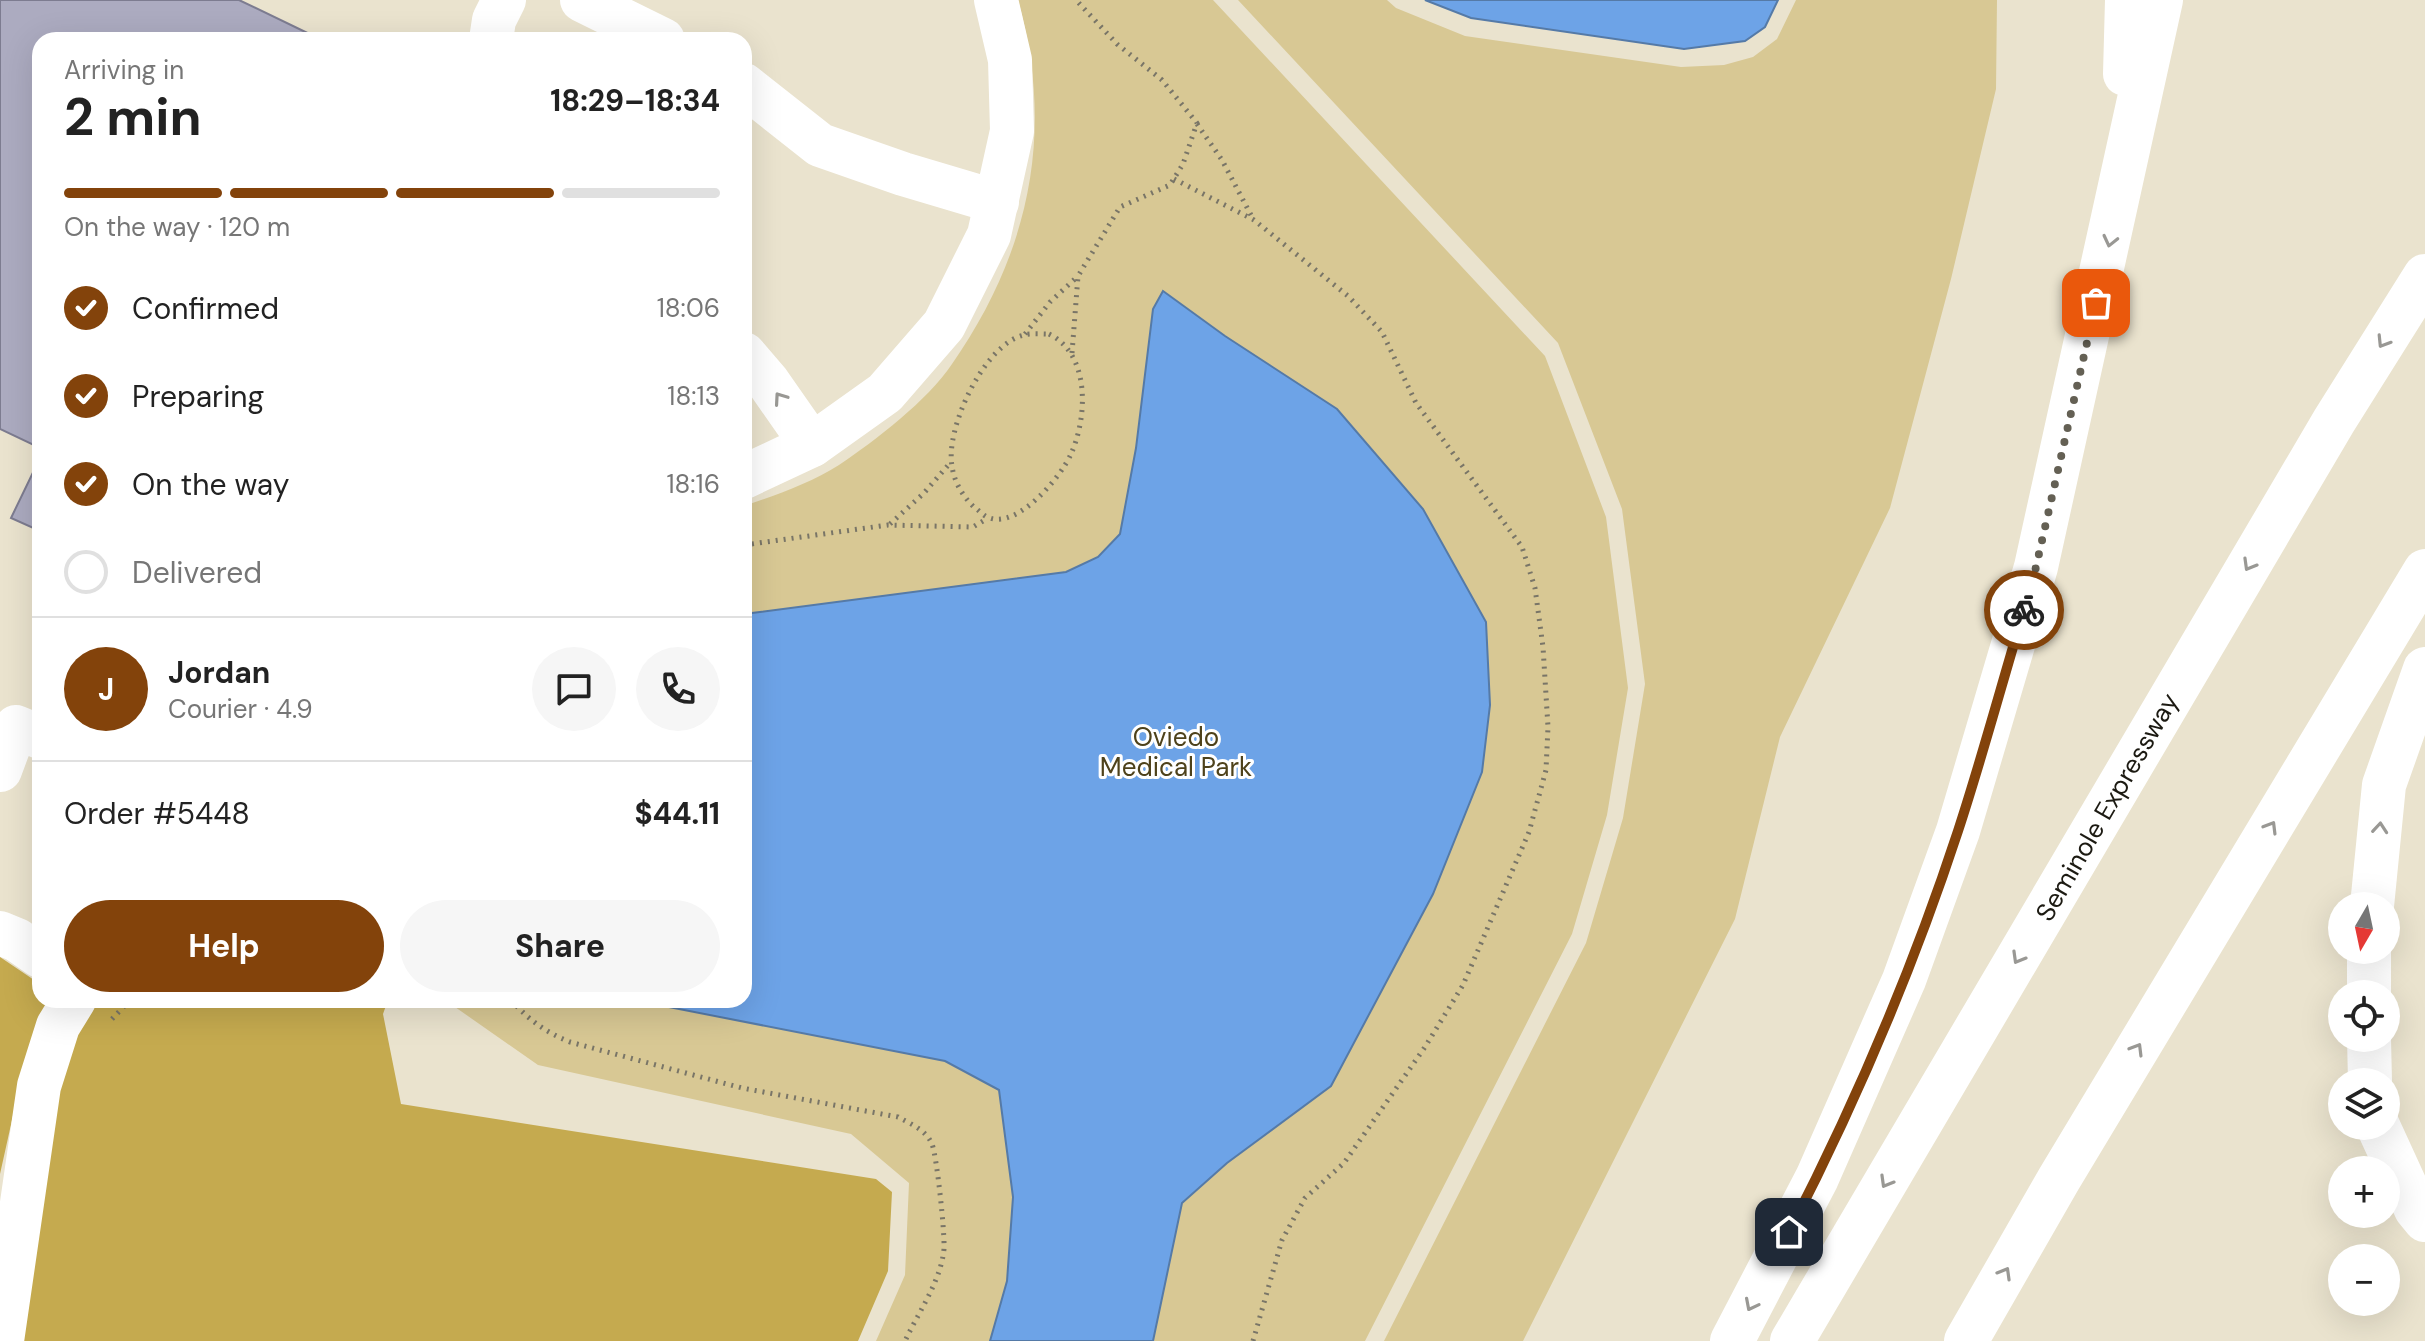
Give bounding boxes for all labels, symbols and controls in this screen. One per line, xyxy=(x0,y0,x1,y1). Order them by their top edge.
text: Arriving in xyxy=(64,53,184,87)
text: 18:29–18:34 xyxy=(550,81,720,120)
text: 2 min xyxy=(64,83,202,151)
text: On the way · 120 m xyxy=(64,210,290,244)
one-way arrow xyxy=(2102,233,2119,247)
pin xyxy=(2062,269,2130,337)
icon: bag xyxy=(2074,281,2118,325)
icon: check xyxy=(64,286,108,330)
text: Confirmed xyxy=(132,289,279,328)
text: 18:06 xyxy=(657,291,720,325)
one-way arrow xyxy=(2378,333,2393,348)
icon: check xyxy=(64,374,108,418)
text: Preparing xyxy=(132,377,264,416)
text: 18:13 xyxy=(667,379,720,413)
one-way arrow xyxy=(775,393,790,407)
icon: check xyxy=(64,462,108,506)
text: On the way xyxy=(132,465,289,504)
text: 18:16 xyxy=(666,467,720,501)
text: Delivered xyxy=(132,553,262,592)
one-way arrow xyxy=(2243,556,2259,571)
courier xyxy=(1984,570,2064,650)
icon: bike xyxy=(2002,588,2046,632)
button: chat xyxy=(532,647,616,731)
button: phone xyxy=(636,647,720,731)
text: Jordan xyxy=(168,653,270,692)
text: J xyxy=(98,670,114,709)
street label: Seminole Expressway xyxy=(2028,687,2186,927)
text: Courier · 4.9 xyxy=(168,692,313,726)
park label: Oviedo Medical Park xyxy=(1100,720,1252,784)
text: Order #5448 xyxy=(64,794,250,833)
text: $44.11 xyxy=(634,794,720,833)
one-way arrow xyxy=(2261,821,2277,836)
one-way arrow xyxy=(2371,821,2388,834)
north arrow xyxy=(2328,892,2400,964)
map controls xyxy=(2328,892,2400,1316)
button: Help xyxy=(64,900,384,992)
button: Share xyxy=(400,900,720,992)
one-way arrow xyxy=(2012,949,2028,964)
button: locate xyxy=(2328,980,2400,1052)
one-way arrow xyxy=(2127,1043,2143,1058)
button: layers xyxy=(2328,1068,2400,1140)
button: + xyxy=(2328,1156,2400,1228)
one-way arrow xyxy=(1880,1173,1896,1188)
pin xyxy=(1755,1198,1823,1266)
icon: home xyxy=(1767,1210,1811,1254)
button: − xyxy=(2328,1244,2400,1316)
one-way arrow xyxy=(1995,1267,2011,1282)
one-way arrow xyxy=(1745,1297,1761,1312)

